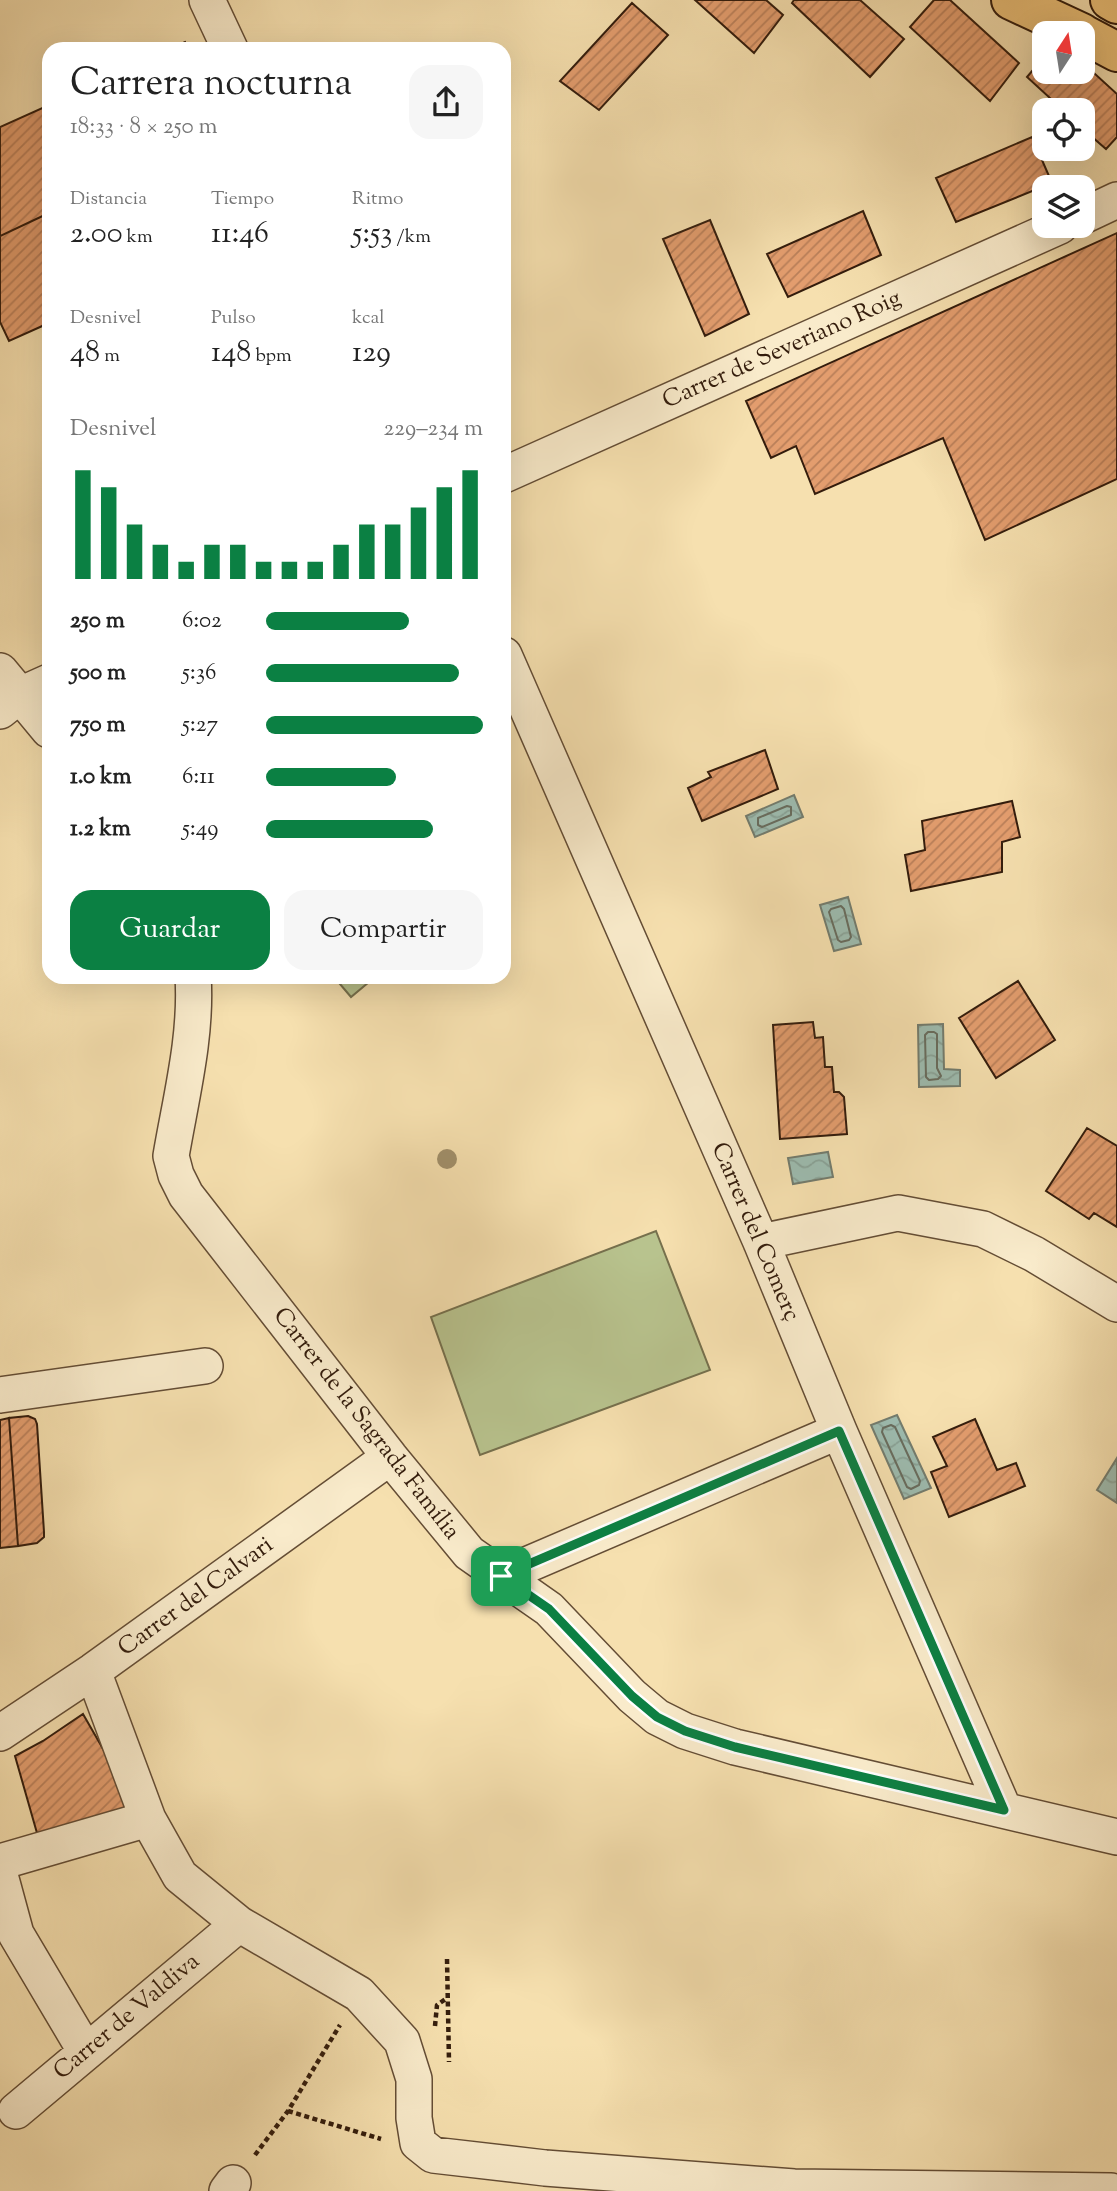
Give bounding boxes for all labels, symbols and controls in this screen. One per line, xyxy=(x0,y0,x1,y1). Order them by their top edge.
north arrow xyxy=(1032,21,1096,84)
map controls xyxy=(1032,21,1095,238)
text: Carrera nocturna xyxy=(70,58,352,112)
button: share xyxy=(409,65,483,139)
button: locate xyxy=(1032,98,1095,161)
text: 18:33 · 8 × 250 m xyxy=(70,111,218,144)
button: layers xyxy=(1032,175,1095,238)
text: Distancia xyxy=(70,186,147,213)
text: Tiempo xyxy=(211,186,274,213)
text: Ritmo xyxy=(352,186,403,213)
text: 2.00 xyxy=(70,213,123,256)
text: 11:46 xyxy=(211,213,269,256)
text: 5:53 xyxy=(352,213,392,256)
text: km xyxy=(123,224,153,251)
text: /km xyxy=(392,224,431,251)
street label: Carrer de Severiano Roig xyxy=(657,282,907,418)
text: Desnivel xyxy=(70,305,141,332)
text: Pulso xyxy=(211,305,256,332)
text: kcal xyxy=(352,305,385,332)
text: 48 xyxy=(70,332,100,375)
text: 148 xyxy=(211,332,251,375)
text: 129 xyxy=(352,332,391,375)
text: m xyxy=(100,343,120,370)
text: bpm xyxy=(251,343,292,370)
text: Desnivel xyxy=(70,413,156,446)
text: 229–234 m xyxy=(383,413,483,446)
text: 250 m xyxy=(70,605,125,638)
text: 6:02 xyxy=(182,605,222,638)
text: 500 m xyxy=(70,657,126,690)
text: 5:36 xyxy=(182,657,216,690)
text: 750 m xyxy=(70,709,125,742)
text: 5:27 xyxy=(182,709,218,742)
text: 1.0 km xyxy=(70,761,132,794)
text: 6:11 xyxy=(182,761,215,794)
text: 1.2 km xyxy=(70,813,131,846)
text: 5:49 xyxy=(182,813,218,846)
button: Guardar xyxy=(70,890,270,970)
button: Compartir xyxy=(284,890,483,970)
street label: Carrer del Comerç xyxy=(702,1137,808,1327)
street label: Carrer de la Sagrada Família xyxy=(264,1300,468,1548)
street label: Carrer del Calvari xyxy=(111,1529,281,1665)
pin xyxy=(471,1546,531,1606)
icon: arrive xyxy=(482,1557,520,1595)
street label: Carrer de Valdiva xyxy=(46,1945,208,2089)

